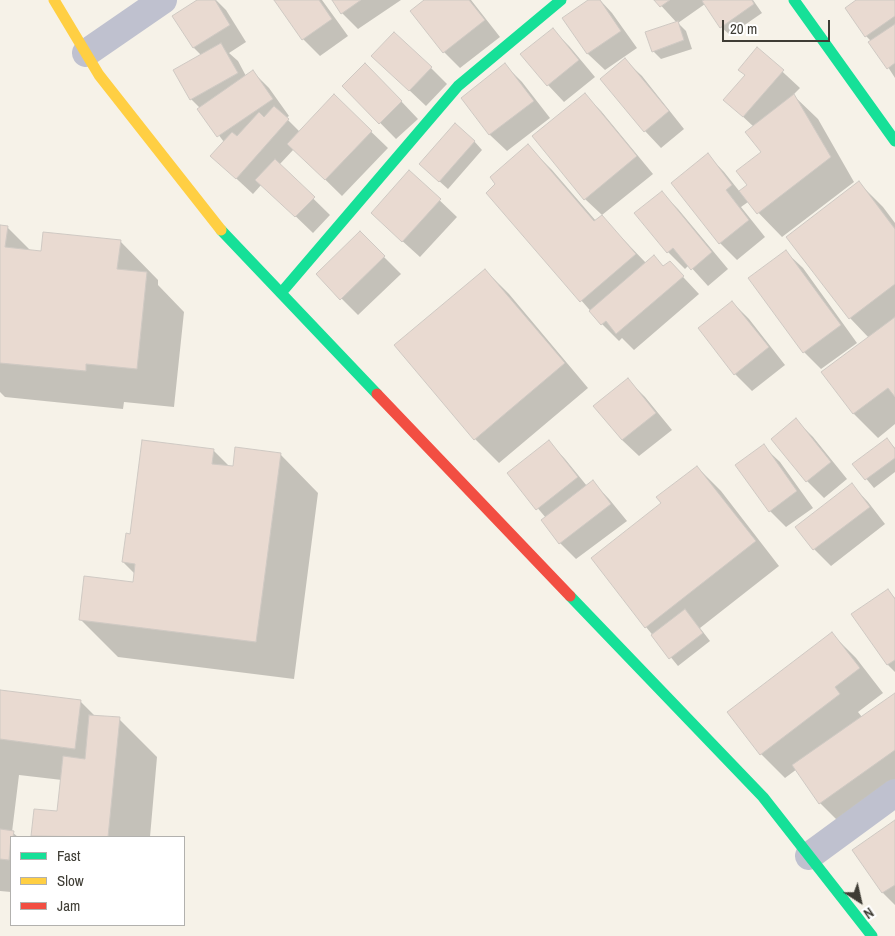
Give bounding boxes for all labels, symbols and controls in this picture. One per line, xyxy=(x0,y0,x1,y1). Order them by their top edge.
scale bar xyxy=(725,10,832,42)
text: 20 m xyxy=(730,18,757,39)
legend xyxy=(10,836,185,926)
text: Fast xyxy=(57,845,80,866)
text: Slow xyxy=(57,870,84,891)
north arrow xyxy=(835,876,885,926)
text: Jam xyxy=(57,895,80,916)
text: N xyxy=(860,904,877,923)

